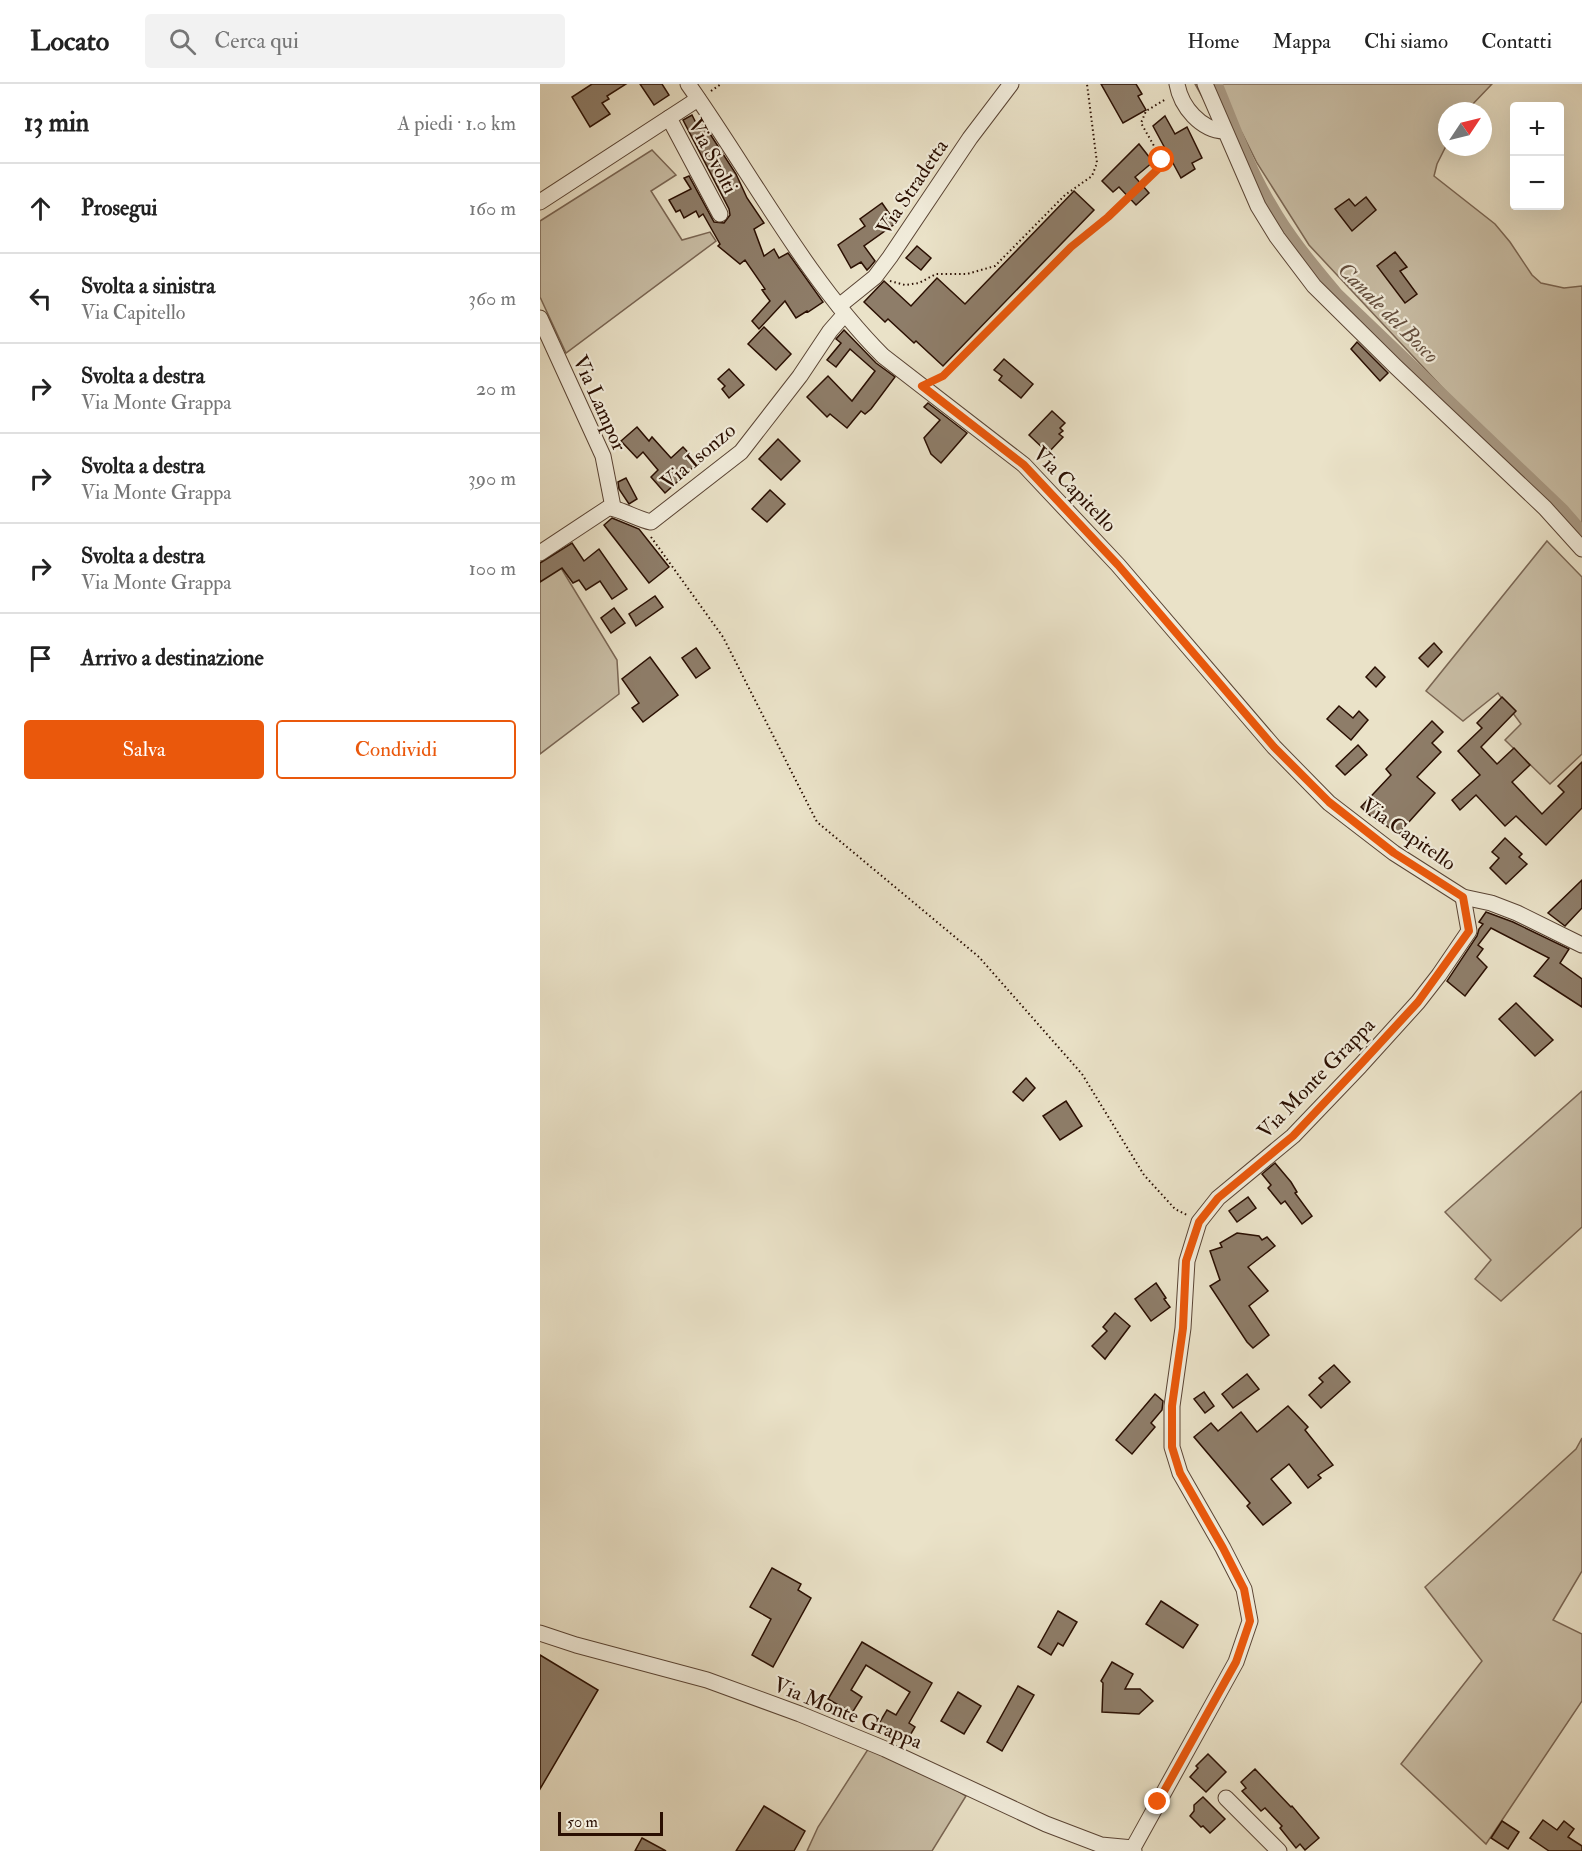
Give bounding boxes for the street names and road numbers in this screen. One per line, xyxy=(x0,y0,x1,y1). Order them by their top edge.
street label: Via Svolti xyxy=(682,114,744,199)
street label: Via Stradetta xyxy=(871,134,954,240)
street label: Via Lampor xyxy=(566,351,633,455)
street label: Via Isonzo xyxy=(655,417,742,496)
street label: Via Capitello xyxy=(1027,441,1122,538)
street label: Via Capitello xyxy=(1356,792,1461,877)
street label: Via Monte Grappa xyxy=(1252,1012,1381,1145)
street label: Via Monte Grappa xyxy=(769,1671,927,1756)

